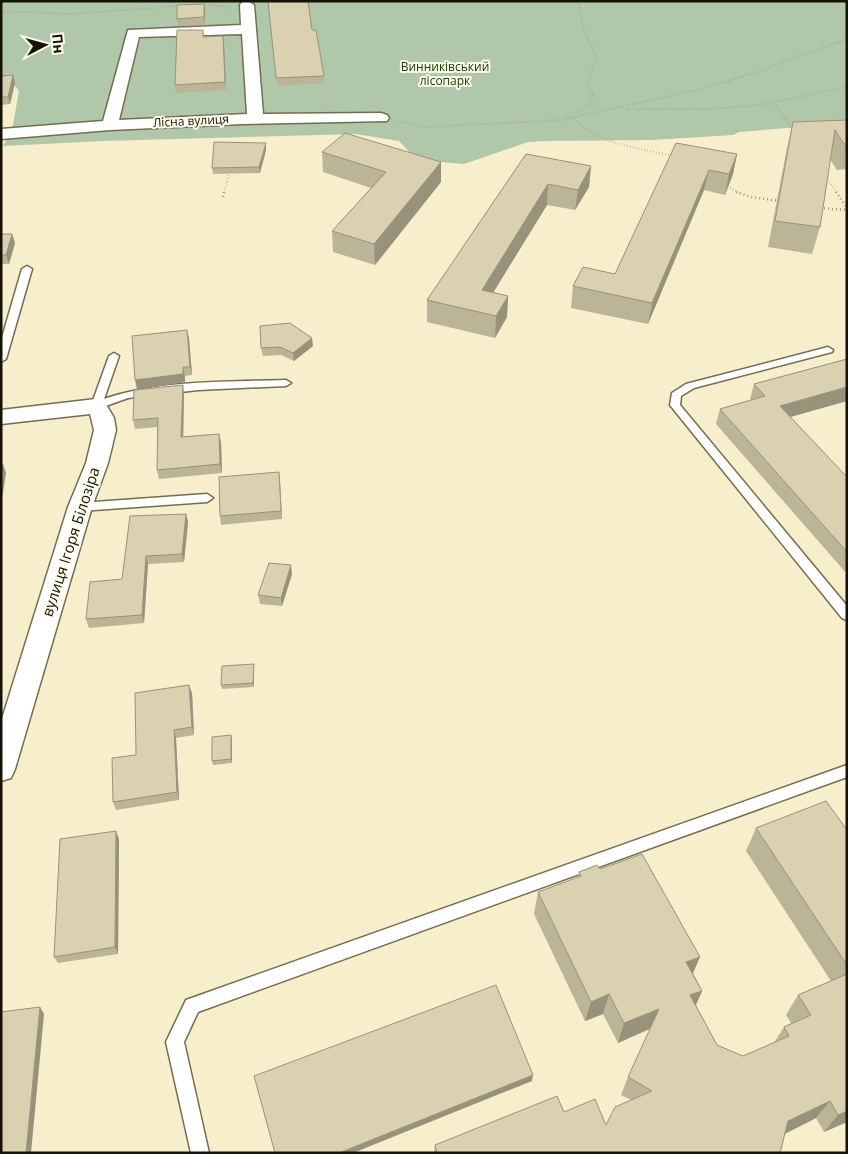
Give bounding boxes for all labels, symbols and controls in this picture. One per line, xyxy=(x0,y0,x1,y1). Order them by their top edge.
north arrow xyxy=(20,20,70,70)
text: Пн xyxy=(48,33,69,54)
park label: Винниківський лісопарк xyxy=(401,58,489,89)
street label: Лісна вулиця xyxy=(153,110,229,131)
street label: вулиця Ігоря Білозіра xyxy=(36,464,104,619)

